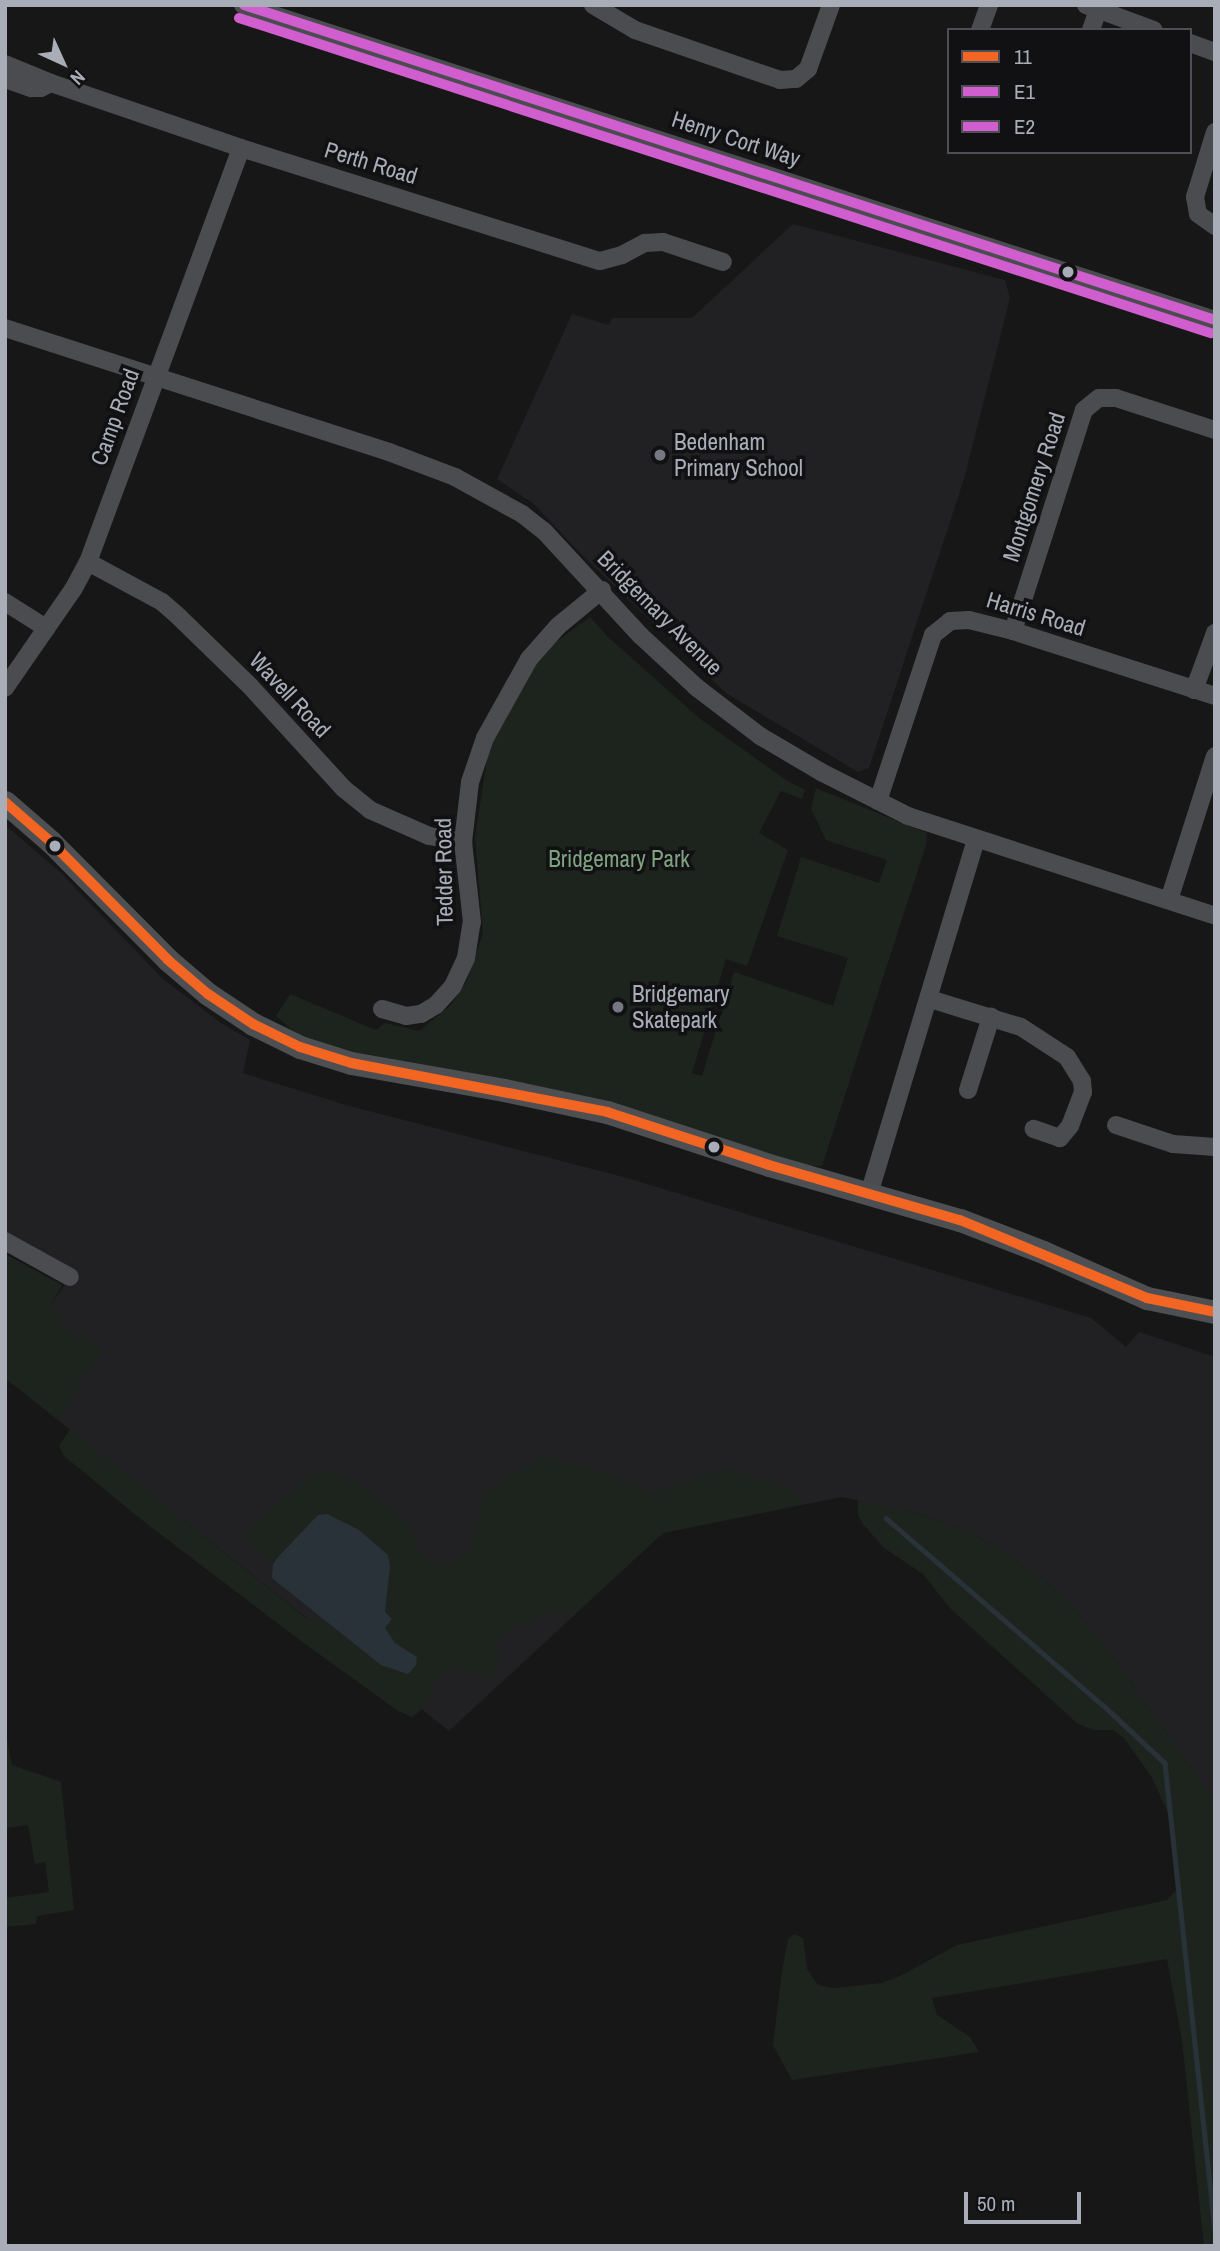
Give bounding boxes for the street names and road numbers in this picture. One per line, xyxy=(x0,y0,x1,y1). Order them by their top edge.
street label: Henry Cort Way xyxy=(668,105,804,173)
street label: Perth Road xyxy=(321,136,421,190)
street label: Camp Road xyxy=(85,365,145,469)
street label: Montgomery Road xyxy=(997,409,1071,565)
street label: Bridgemary Avenue xyxy=(591,544,729,682)
street label: Harris Road xyxy=(983,586,1089,642)
street label: Wavell Road xyxy=(244,647,336,743)
street label: Tedder Road xyxy=(429,818,459,926)

